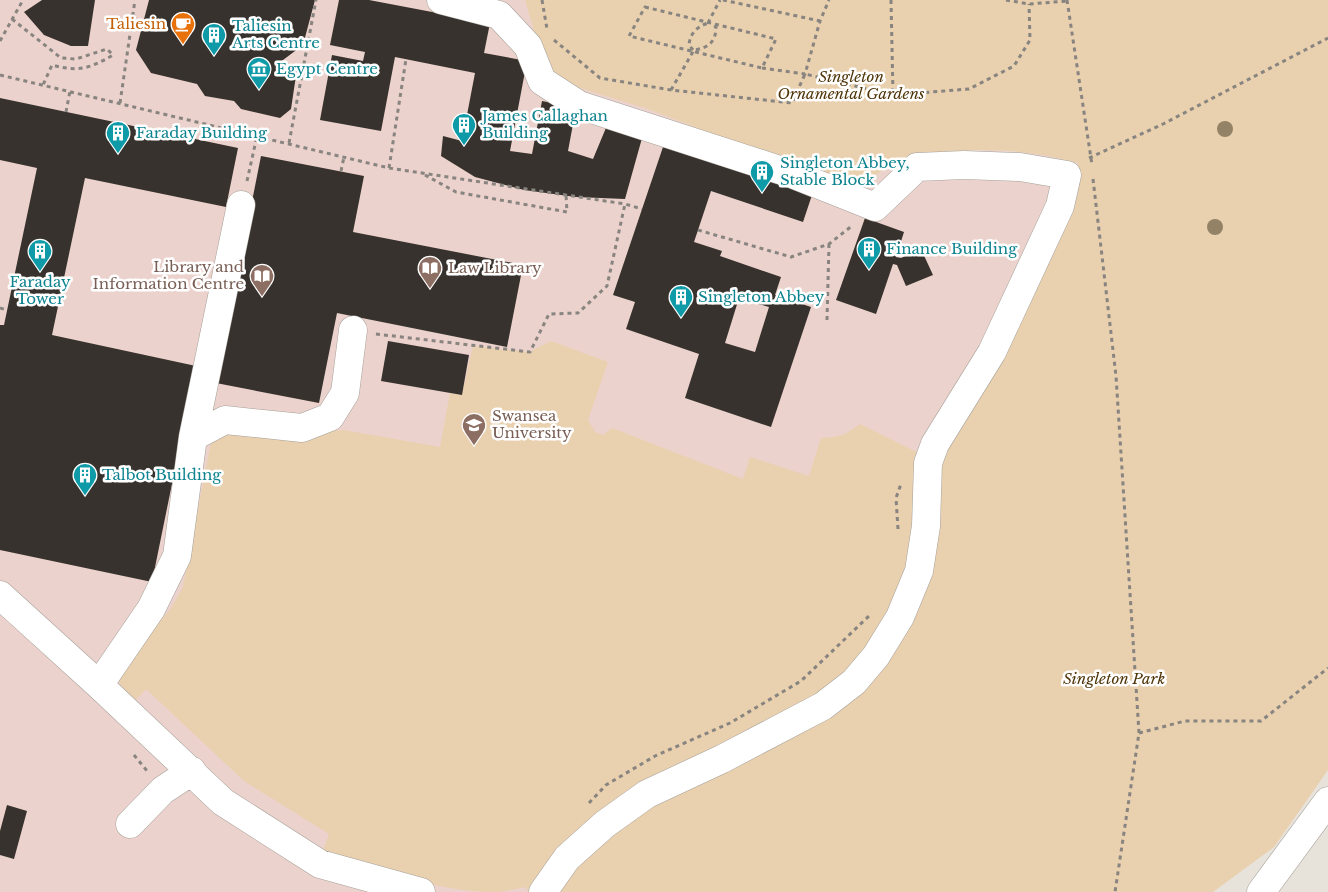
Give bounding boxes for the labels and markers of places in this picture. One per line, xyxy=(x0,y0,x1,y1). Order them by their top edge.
cafe icon: Taliesin xyxy=(170,11,196,45)
place label: Taliesin xyxy=(106,14,166,33)
place label: Taliesin Arts Centre xyxy=(231,16,320,52)
building icon: Taliesin Arts Centre xyxy=(201,22,227,56)
museum icon: Egypt Centre xyxy=(246,56,272,90)
place label: Egypt Centre xyxy=(276,59,378,78)
place label: James Callaghan Building xyxy=(480,106,608,142)
building icon: James Callaghan Building xyxy=(451,112,477,146)
building icon: Faraday Building xyxy=(105,120,131,154)
place label: Faraday Building xyxy=(136,123,268,142)
place label: Singleton Abbey, Stable Block xyxy=(780,153,910,189)
building icon: Singleton Abbey, Stable Block xyxy=(749,159,775,193)
building icon: Finance Building xyxy=(856,236,882,270)
building icon: Faraday Tower xyxy=(27,238,53,272)
place label: Finance Building xyxy=(886,239,1018,258)
library icon: Law Library xyxy=(417,255,443,289)
place label: Library and Information Centre xyxy=(93,257,244,293)
place label: Law Library xyxy=(448,258,542,277)
library icon: Library and Information Centre xyxy=(249,263,275,297)
place label: Faraday Tower xyxy=(10,272,71,308)
building icon: Singleton Abbey xyxy=(668,284,694,318)
place label: Singleton Abbey xyxy=(698,287,825,306)
place label: Swansea University xyxy=(492,406,572,442)
school or university icon: Swansea University xyxy=(461,412,487,446)
building icon: Talbot Building xyxy=(72,462,98,496)
place label: Talbot Building xyxy=(102,465,222,484)

